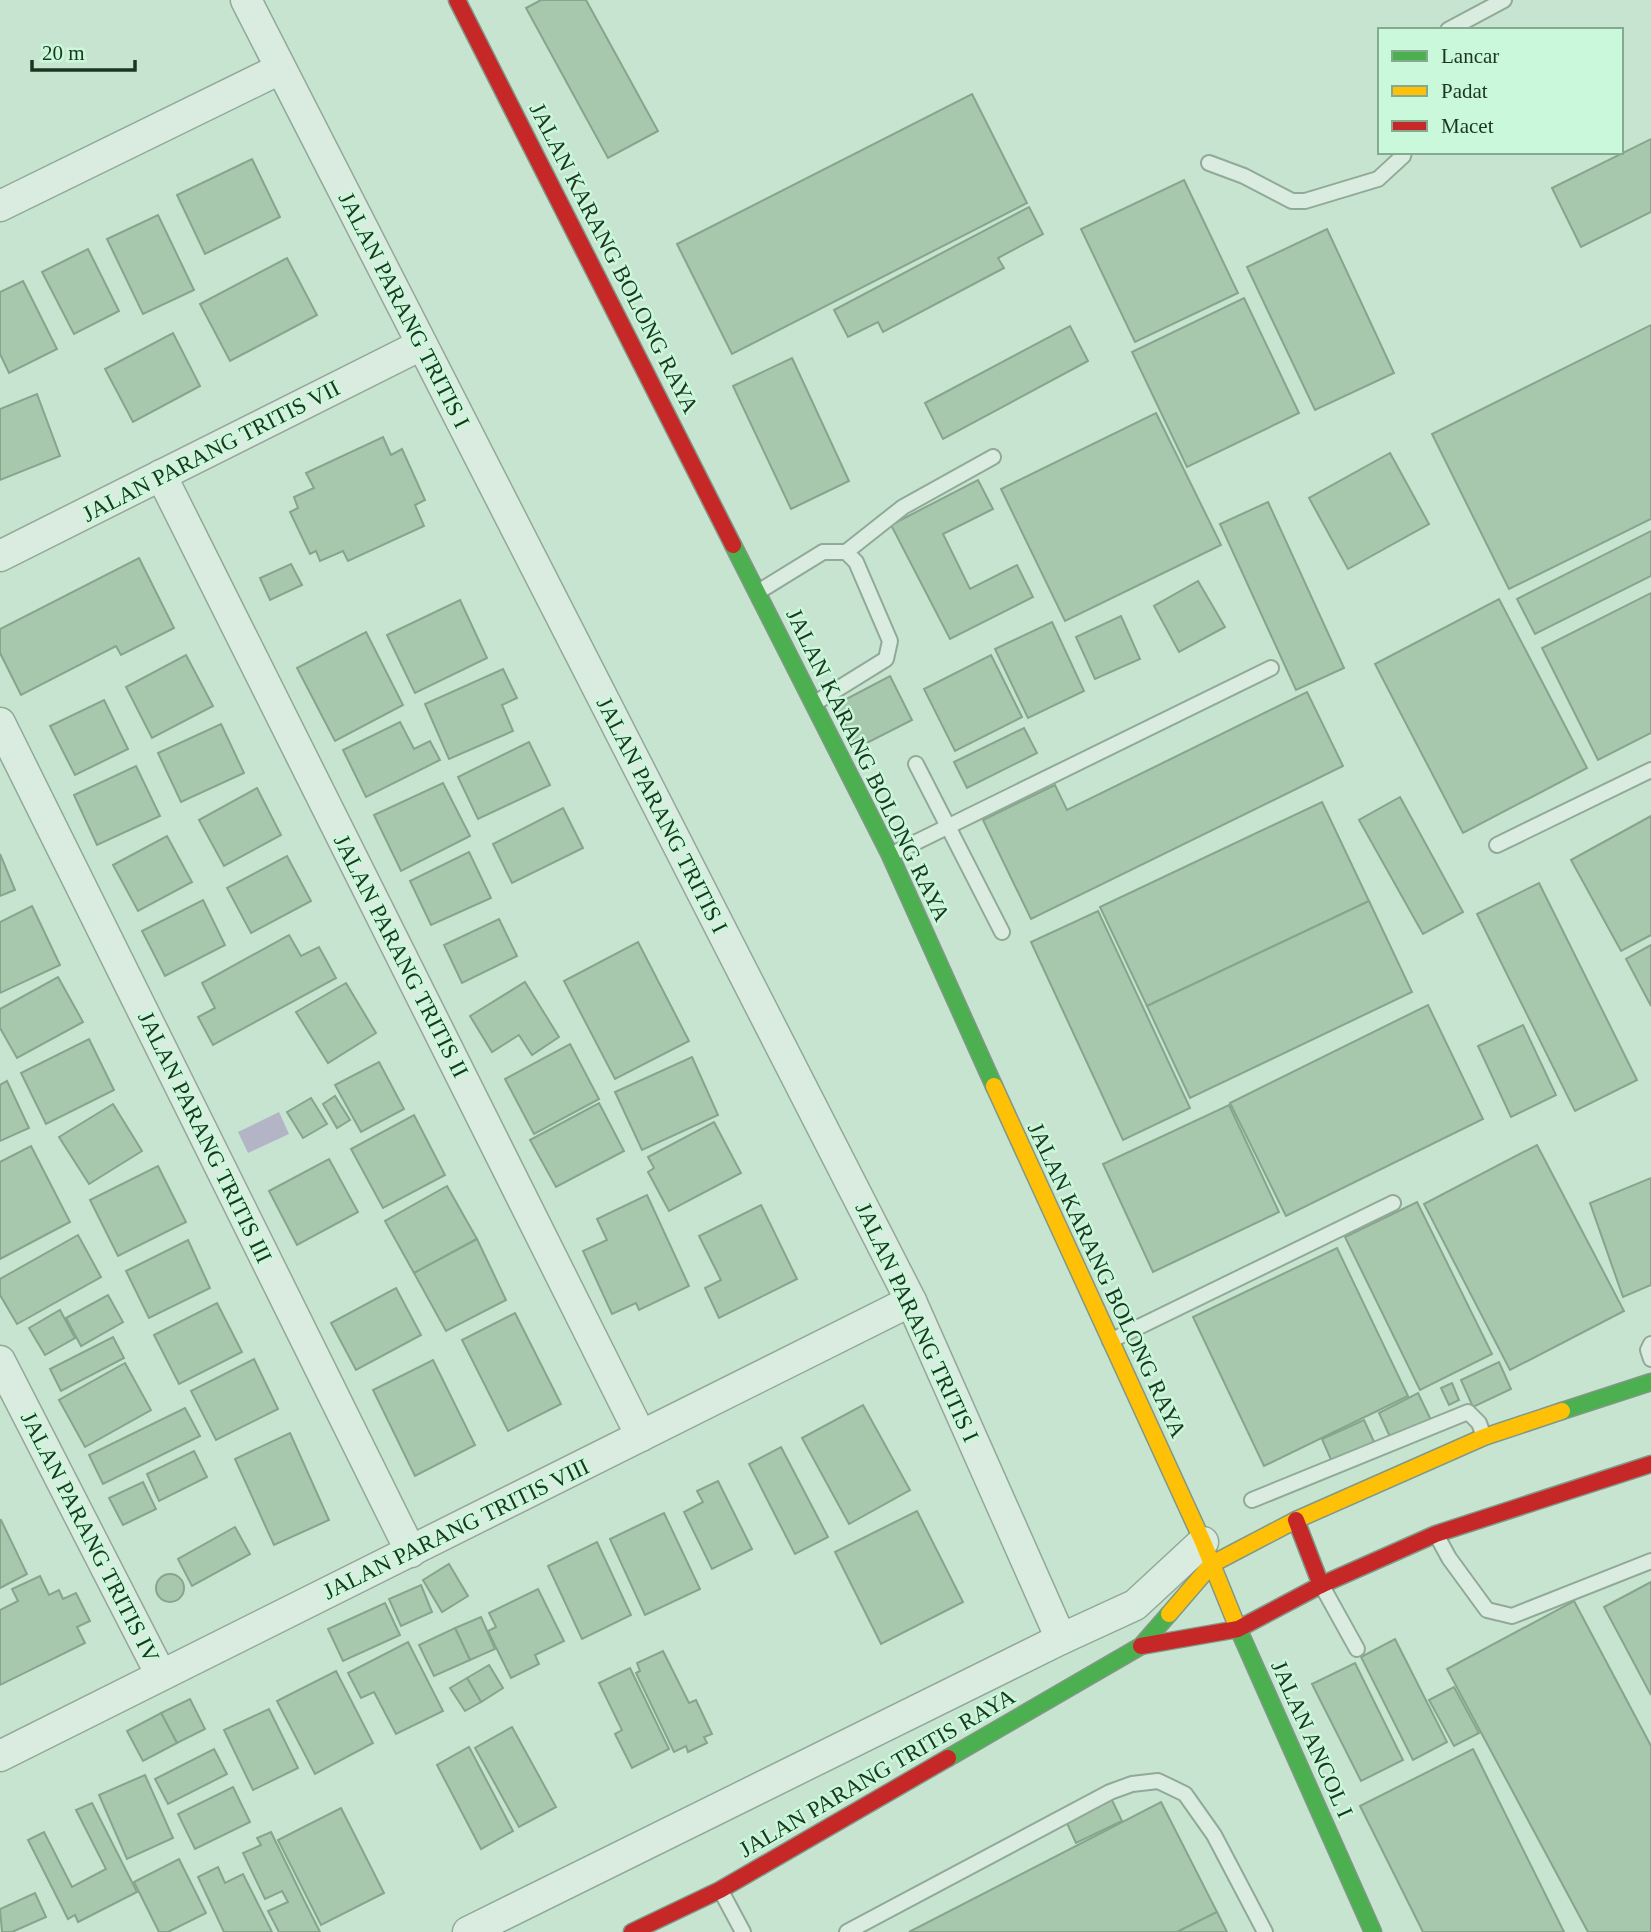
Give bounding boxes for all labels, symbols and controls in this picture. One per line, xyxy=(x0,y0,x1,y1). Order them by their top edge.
scale bar xyxy=(32,28,135,72)
legend xyxy=(1378,28,1623,154)
text: 20 m xyxy=(42,41,85,65)
text: Lancar xyxy=(1441,44,1499,68)
text: Padat xyxy=(1441,79,1488,103)
street label: JALAN KARANG BOLONG RAYA xyxy=(525,99,704,418)
text: Macet xyxy=(1441,114,1494,138)
street label: JALAN PARANG TRITIS I xyxy=(334,188,474,432)
street label: JALAN PARANG TRITIS VII xyxy=(78,375,344,527)
street label: JALAN KARANG BOLONG RAYA xyxy=(781,605,955,926)
street label: JALAN PARANG TRITIS I xyxy=(592,693,732,937)
street label: JALAN PARANG TRITIS II xyxy=(329,830,473,1082)
street label: JALAN PARANG TRITIS III xyxy=(133,1007,277,1267)
street label: JALAN KARANG BOLONG RAYA xyxy=(1023,1118,1191,1442)
street label: JALAN PARANG TRITIS I xyxy=(850,1198,984,1446)
street label: JALAN PARANG TRITIS IV xyxy=(16,1407,164,1667)
street label: JALAN PARANG TRITIS VIII xyxy=(319,1454,593,1604)
street label: JALAN ANCOL I xyxy=(1266,1657,1358,1821)
street label: JALAN PARANG TRITIS RAYA xyxy=(735,1683,1020,1862)

